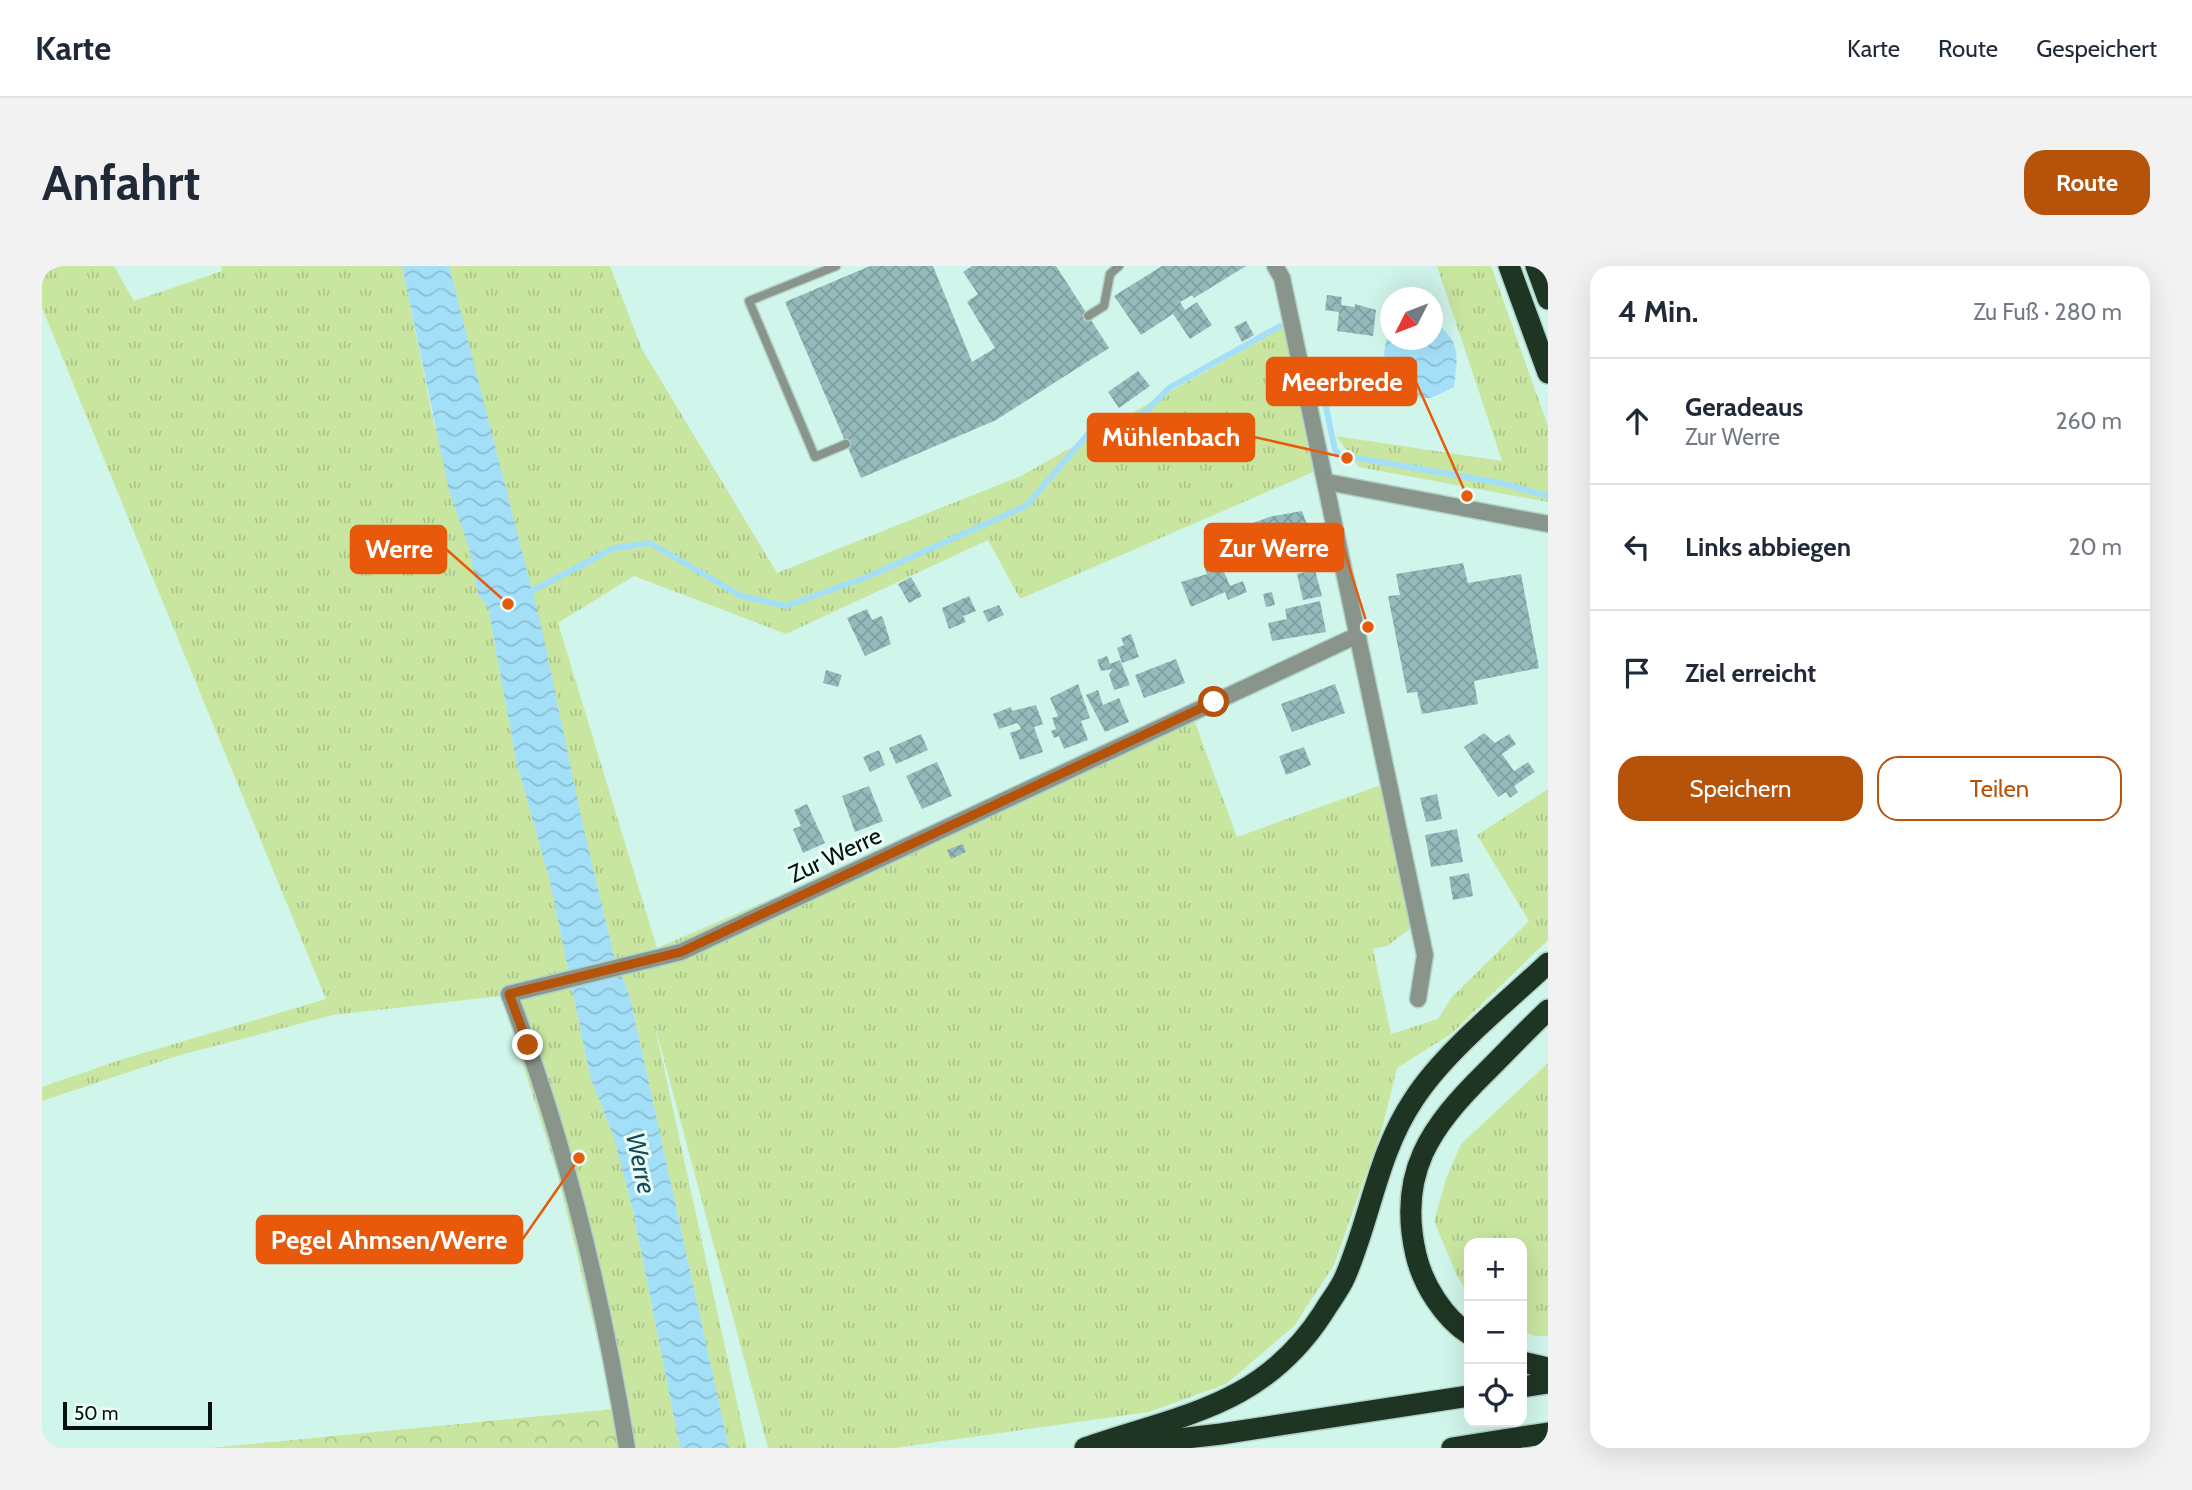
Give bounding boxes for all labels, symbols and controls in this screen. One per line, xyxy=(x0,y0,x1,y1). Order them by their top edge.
text: Karte xyxy=(35,28,111,68)
text: Karte xyxy=(1847,34,1900,63)
text: Route xyxy=(1938,34,1998,63)
text: Gespeichert xyxy=(2036,34,2157,63)
button: Route xyxy=(2024,150,2150,215)
text: Anfahrt xyxy=(42,153,200,212)
north arrow xyxy=(1380,287,1443,350)
text: 4 Min. xyxy=(1618,293,1699,330)
text: Zu Fuß · 280 m xyxy=(1973,298,2122,326)
callout: Meerbrede xyxy=(1267,358,1416,405)
text: Meerbrede xyxy=(1281,366,1403,398)
text: Geradeaus xyxy=(1685,391,1803,423)
icon: ahead xyxy=(1618,402,1656,440)
text: 260 m xyxy=(2055,407,2122,435)
callout: Mühlenbach xyxy=(1088,414,1254,461)
text: Mühlenbach xyxy=(1102,421,1240,453)
text: Zur Werre xyxy=(1685,423,1780,451)
callout: Zur Werre xyxy=(1205,524,1343,571)
callout: Werre xyxy=(351,526,446,573)
icon: left xyxy=(1618,528,1656,566)
text: Links abbiegen xyxy=(1685,531,1851,563)
text: Zur Werre xyxy=(1219,532,1329,564)
text: Werre xyxy=(365,533,433,565)
text: 20 m xyxy=(2069,533,2122,561)
icon: arrive xyxy=(1618,654,1656,692)
text: Ziel erreicht xyxy=(1685,657,1816,689)
route start xyxy=(1198,686,1229,717)
button: Speichern xyxy=(1618,756,1863,821)
button: Teilen xyxy=(1877,756,2122,821)
street label: Zur Werre xyxy=(784,820,886,889)
route end xyxy=(512,1029,543,1060)
water label: Werre xyxy=(619,1129,663,1197)
callout: Pegel Ahmsen/Werre xyxy=(257,1216,522,1263)
text: Pegel Ahmsen/Werre xyxy=(271,1224,507,1256)
map controls xyxy=(1464,1238,1527,1427)
button: + xyxy=(1464,1238,1527,1301)
button: − xyxy=(1464,1301,1527,1364)
button: locate xyxy=(1464,1364,1527,1427)
scale bar xyxy=(63,1399,212,1431)
text: 50 m xyxy=(74,1402,118,1425)

